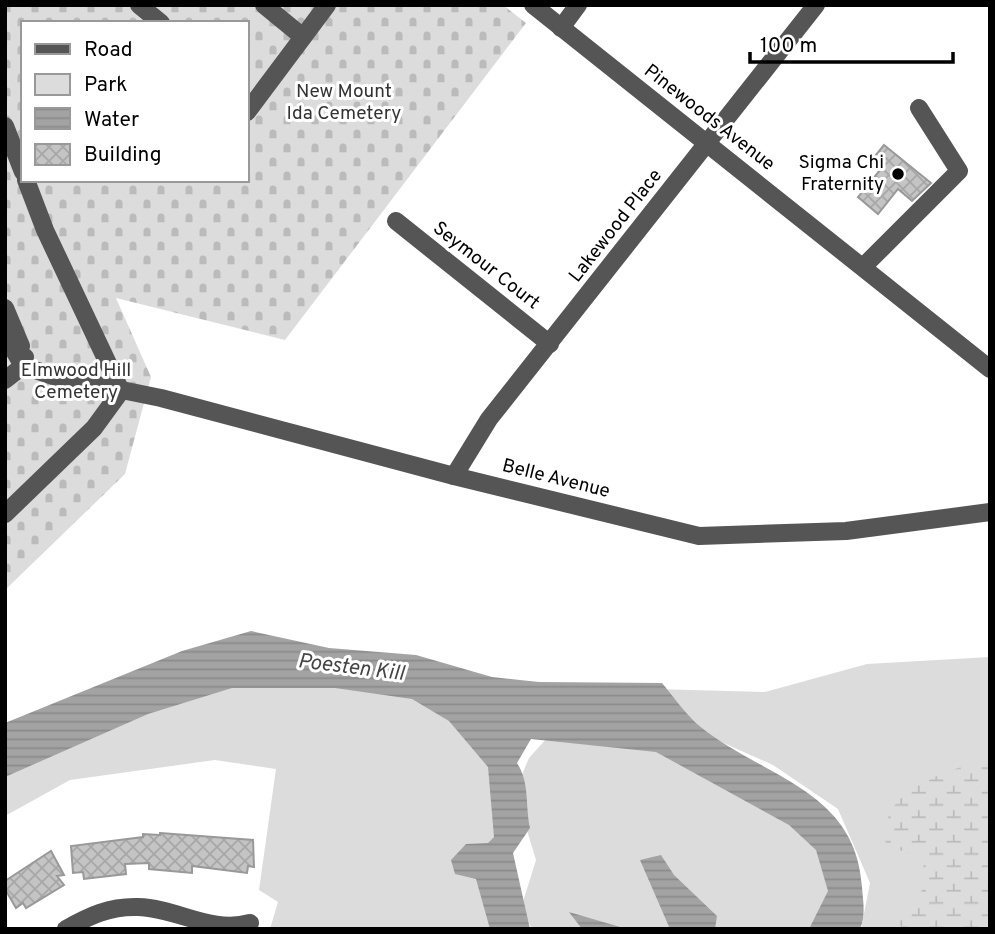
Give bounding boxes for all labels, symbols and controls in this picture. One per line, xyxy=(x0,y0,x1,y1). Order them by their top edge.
legend xyxy=(21,21,248,182)
scale bar xyxy=(750,21,953,65)
text: 100 m xyxy=(760,33,817,60)
text: Road xyxy=(84,37,133,64)
street label: Pinewoods Avenue xyxy=(639,59,779,177)
text: Park xyxy=(84,72,127,99)
park label: New Mount Ida Cemetery xyxy=(287,80,401,126)
text: Water xyxy=(84,107,139,134)
text: Building xyxy=(84,142,162,169)
place label: Sigma Chi Fraternity xyxy=(798,151,884,197)
street label: Lakewood Place xyxy=(564,164,668,288)
marker: Sigma Chi Fraternity xyxy=(890,166,906,182)
street label: Seymour Court xyxy=(428,217,544,315)
park label: Elmwood Hill Cemetery xyxy=(21,359,131,405)
street label: Belle Avenue xyxy=(500,454,612,504)
water label: Poesten Kill xyxy=(296,648,407,688)

